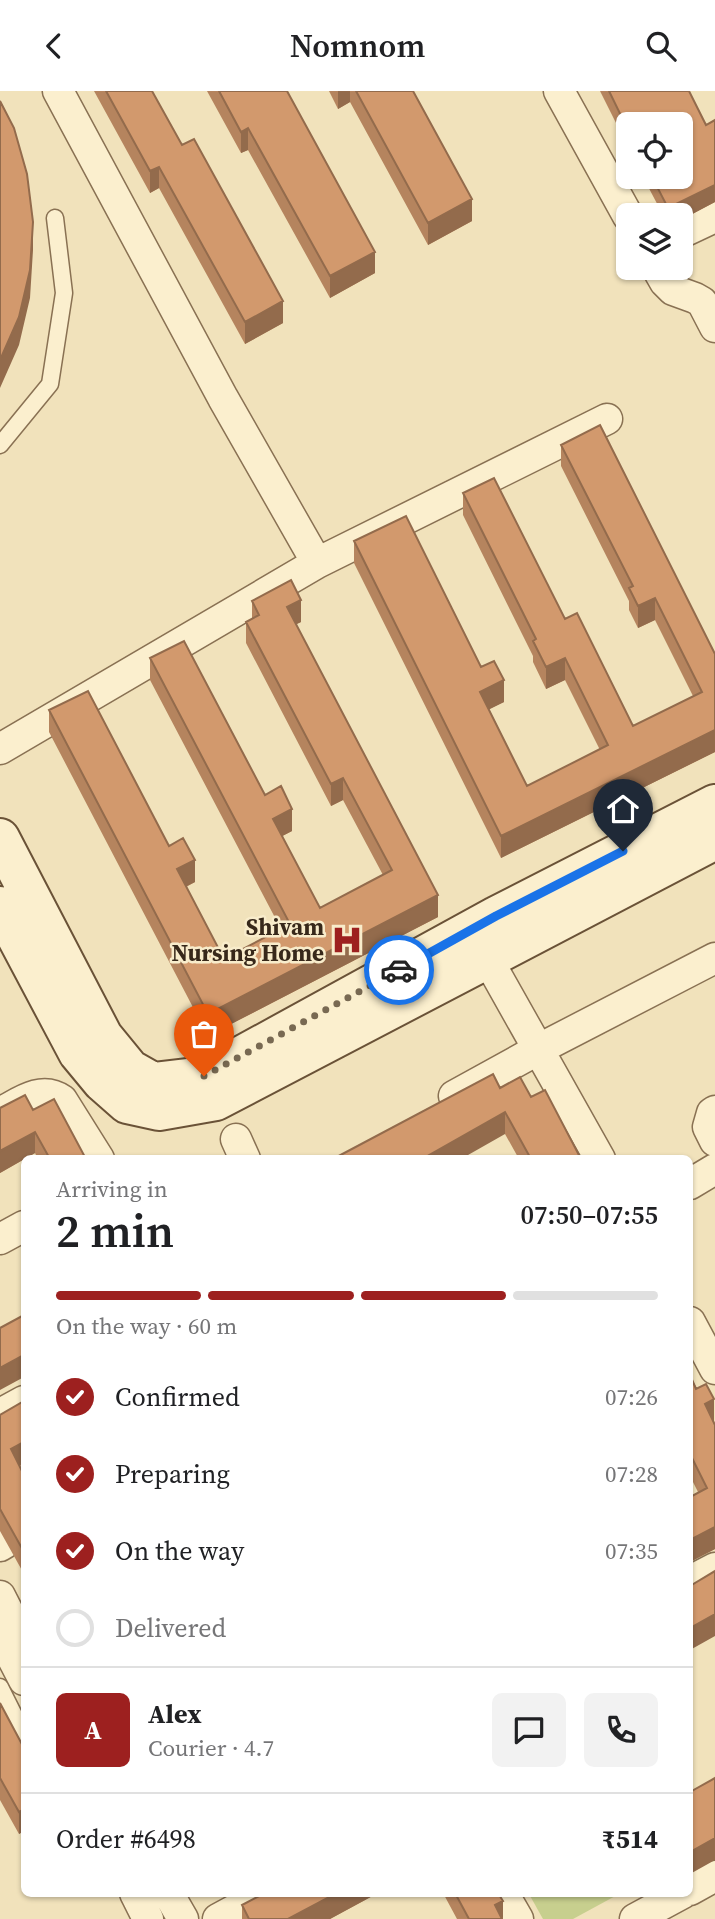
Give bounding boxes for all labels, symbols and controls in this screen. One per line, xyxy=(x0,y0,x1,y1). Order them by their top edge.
text: Nomnom xyxy=(290,24,425,68)
icon: back xyxy=(35,27,73,65)
icon: search xyxy=(642,27,680,65)
map controls xyxy=(616,112,693,280)
button: locate xyxy=(616,112,693,189)
button: layers xyxy=(616,203,693,280)
pin xyxy=(593,779,653,851)
icon: home xyxy=(604,790,642,828)
place label: Shivam Nursing Home xyxy=(172,911,324,969)
hospital icon: Shivam Nursing Home xyxy=(330,923,364,957)
courier xyxy=(364,935,434,1005)
icon: car xyxy=(380,951,418,989)
pin xyxy=(174,1004,234,1076)
icon: bag xyxy=(185,1015,223,1053)
text: Arriving in xyxy=(56,1173,168,1205)
text: 07:50–07:55 xyxy=(521,1197,658,1233)
text: 2 min xyxy=(56,1199,174,1262)
text: On the way · 60 m xyxy=(56,1310,237,1342)
icon: check xyxy=(56,1378,94,1416)
text: Confirmed xyxy=(115,1379,240,1415)
text: 07:26 xyxy=(605,1381,658,1413)
icon: check xyxy=(56,1455,94,1493)
text: Preparing xyxy=(115,1456,230,1492)
text: 07:28 xyxy=(605,1458,658,1490)
icon: check xyxy=(56,1532,94,1570)
text: On the way xyxy=(115,1533,244,1569)
text: 07:35 xyxy=(605,1535,658,1567)
text: Delivered xyxy=(115,1610,226,1646)
button: chat xyxy=(492,1693,566,1767)
button: phone xyxy=(584,1693,658,1767)
text: Alex xyxy=(148,1696,202,1732)
text: A xyxy=(84,1712,102,1748)
text: Courier · 4.7 xyxy=(148,1732,274,1764)
text: Order #6498 xyxy=(56,1821,196,1857)
text: ₹514 xyxy=(602,1821,658,1857)

